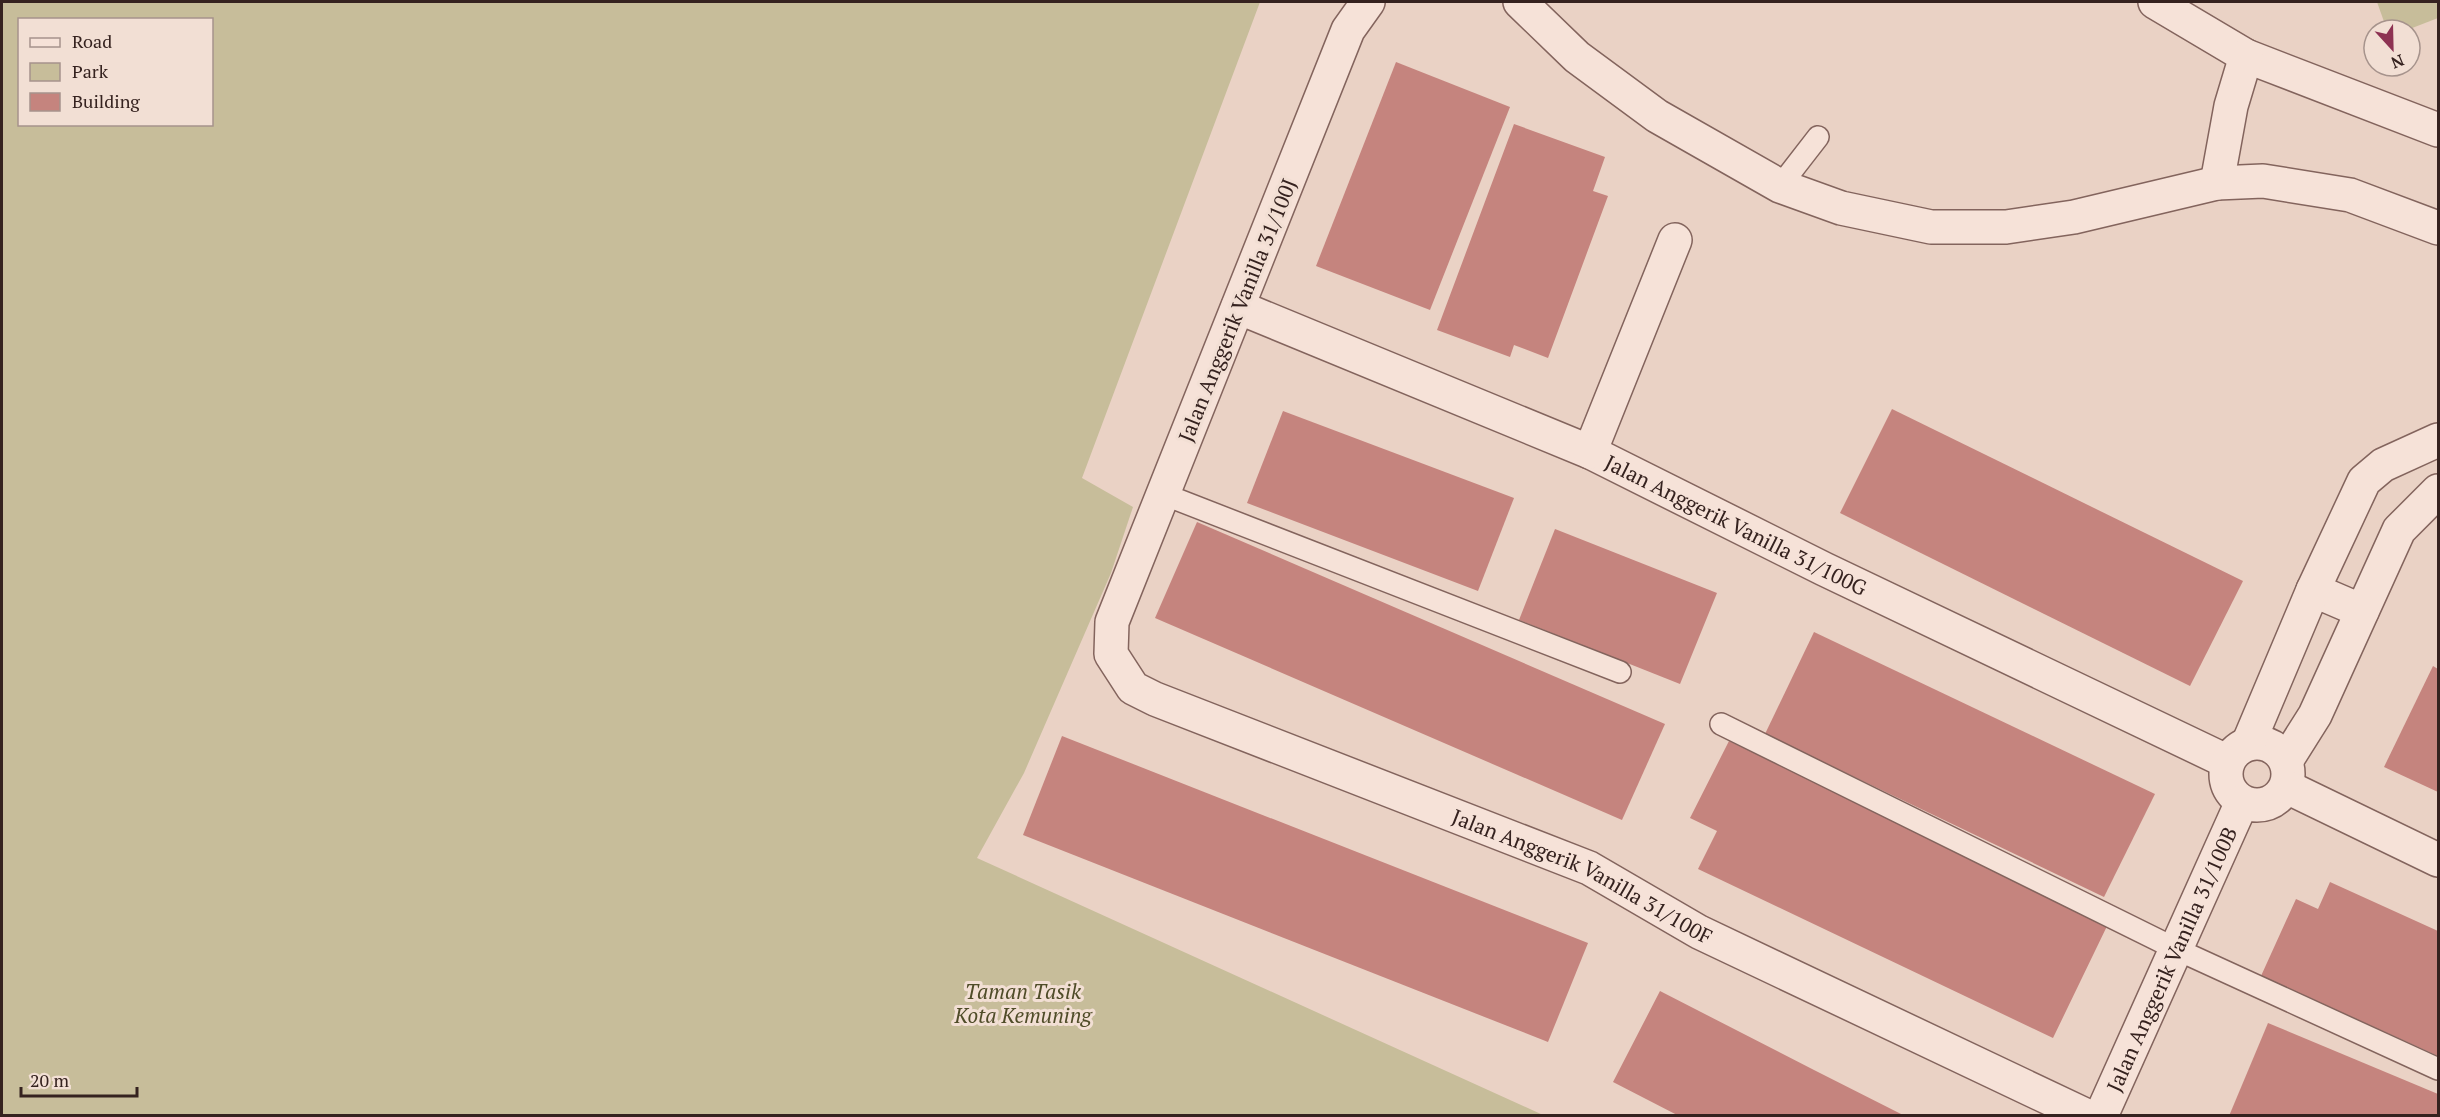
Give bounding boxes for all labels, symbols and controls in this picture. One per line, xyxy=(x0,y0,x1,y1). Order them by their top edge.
legend xyxy=(18,18,213,126)
north arrow xyxy=(2362,18,2422,78)
text: Road xyxy=(72,29,112,53)
text: N xyxy=(2388,49,2407,74)
text: Park xyxy=(72,59,109,83)
text: Building xyxy=(72,89,140,113)
street label: Jalan Anggerik Vanilla 31/100J xyxy=(1171,174,1303,446)
street label: Jalan Anggerik Vanilla 31/100G xyxy=(1600,448,1872,602)
street label: Jalan Anggerik Vanilla 31/100F xyxy=(1448,802,1717,950)
street label: Jalan Anggerik Vanilla 31/100B xyxy=(2100,822,2243,1096)
park label: Taman Tasik Kota Kemuning xyxy=(953,977,1093,1029)
scale bar xyxy=(21,1060,136,1098)
text: 20 m xyxy=(30,1068,70,1092)

